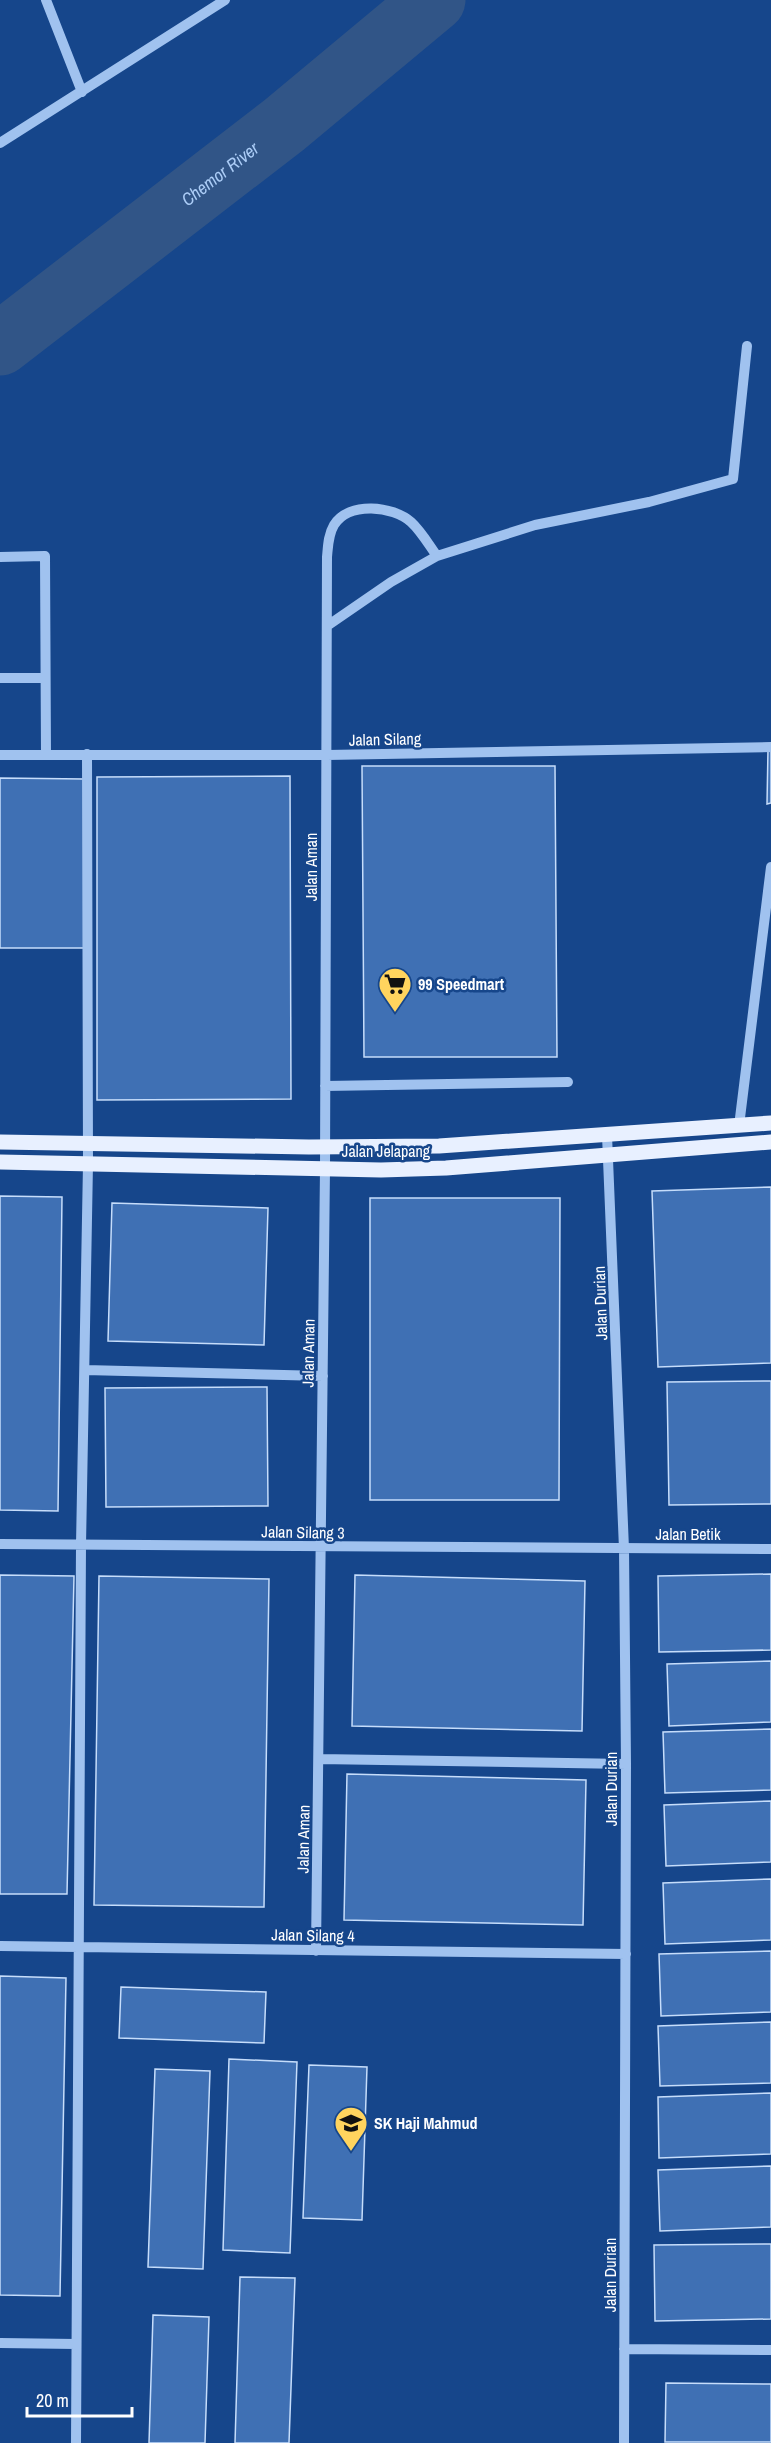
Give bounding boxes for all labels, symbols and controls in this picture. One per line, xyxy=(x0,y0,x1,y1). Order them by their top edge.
water label: Chemor River xyxy=(176,135,265,212)
street label: Jalan Silang xyxy=(349,727,422,751)
street label: Jalan Aman xyxy=(300,833,322,901)
supermarket icon: 99 Speedmart xyxy=(377,966,413,1013)
place label: 99 Speedmart xyxy=(418,973,505,995)
street label: Jalan Jelapang xyxy=(342,1140,431,1162)
street label: Jalan Durian xyxy=(588,1265,612,1341)
street label: Jalan Aman xyxy=(296,1319,320,1387)
street label: Jalan Silang 3 xyxy=(261,1520,345,1544)
street label: Jalan Betik xyxy=(656,1523,721,1545)
street label: Jalan Durian xyxy=(600,1752,622,1826)
street label: Jalan Aman xyxy=(291,1805,315,1873)
street label: Jalan Silang 4 xyxy=(271,1923,355,1947)
school or university icon: SK Haji Mahmud xyxy=(333,2105,369,2152)
place label: SK Haji Mahmud xyxy=(374,2112,478,2134)
street label: Jalan Durian xyxy=(599,2238,621,2312)
scale bar xyxy=(27,2380,132,2418)
text: 20 m xyxy=(36,2388,69,2413)

